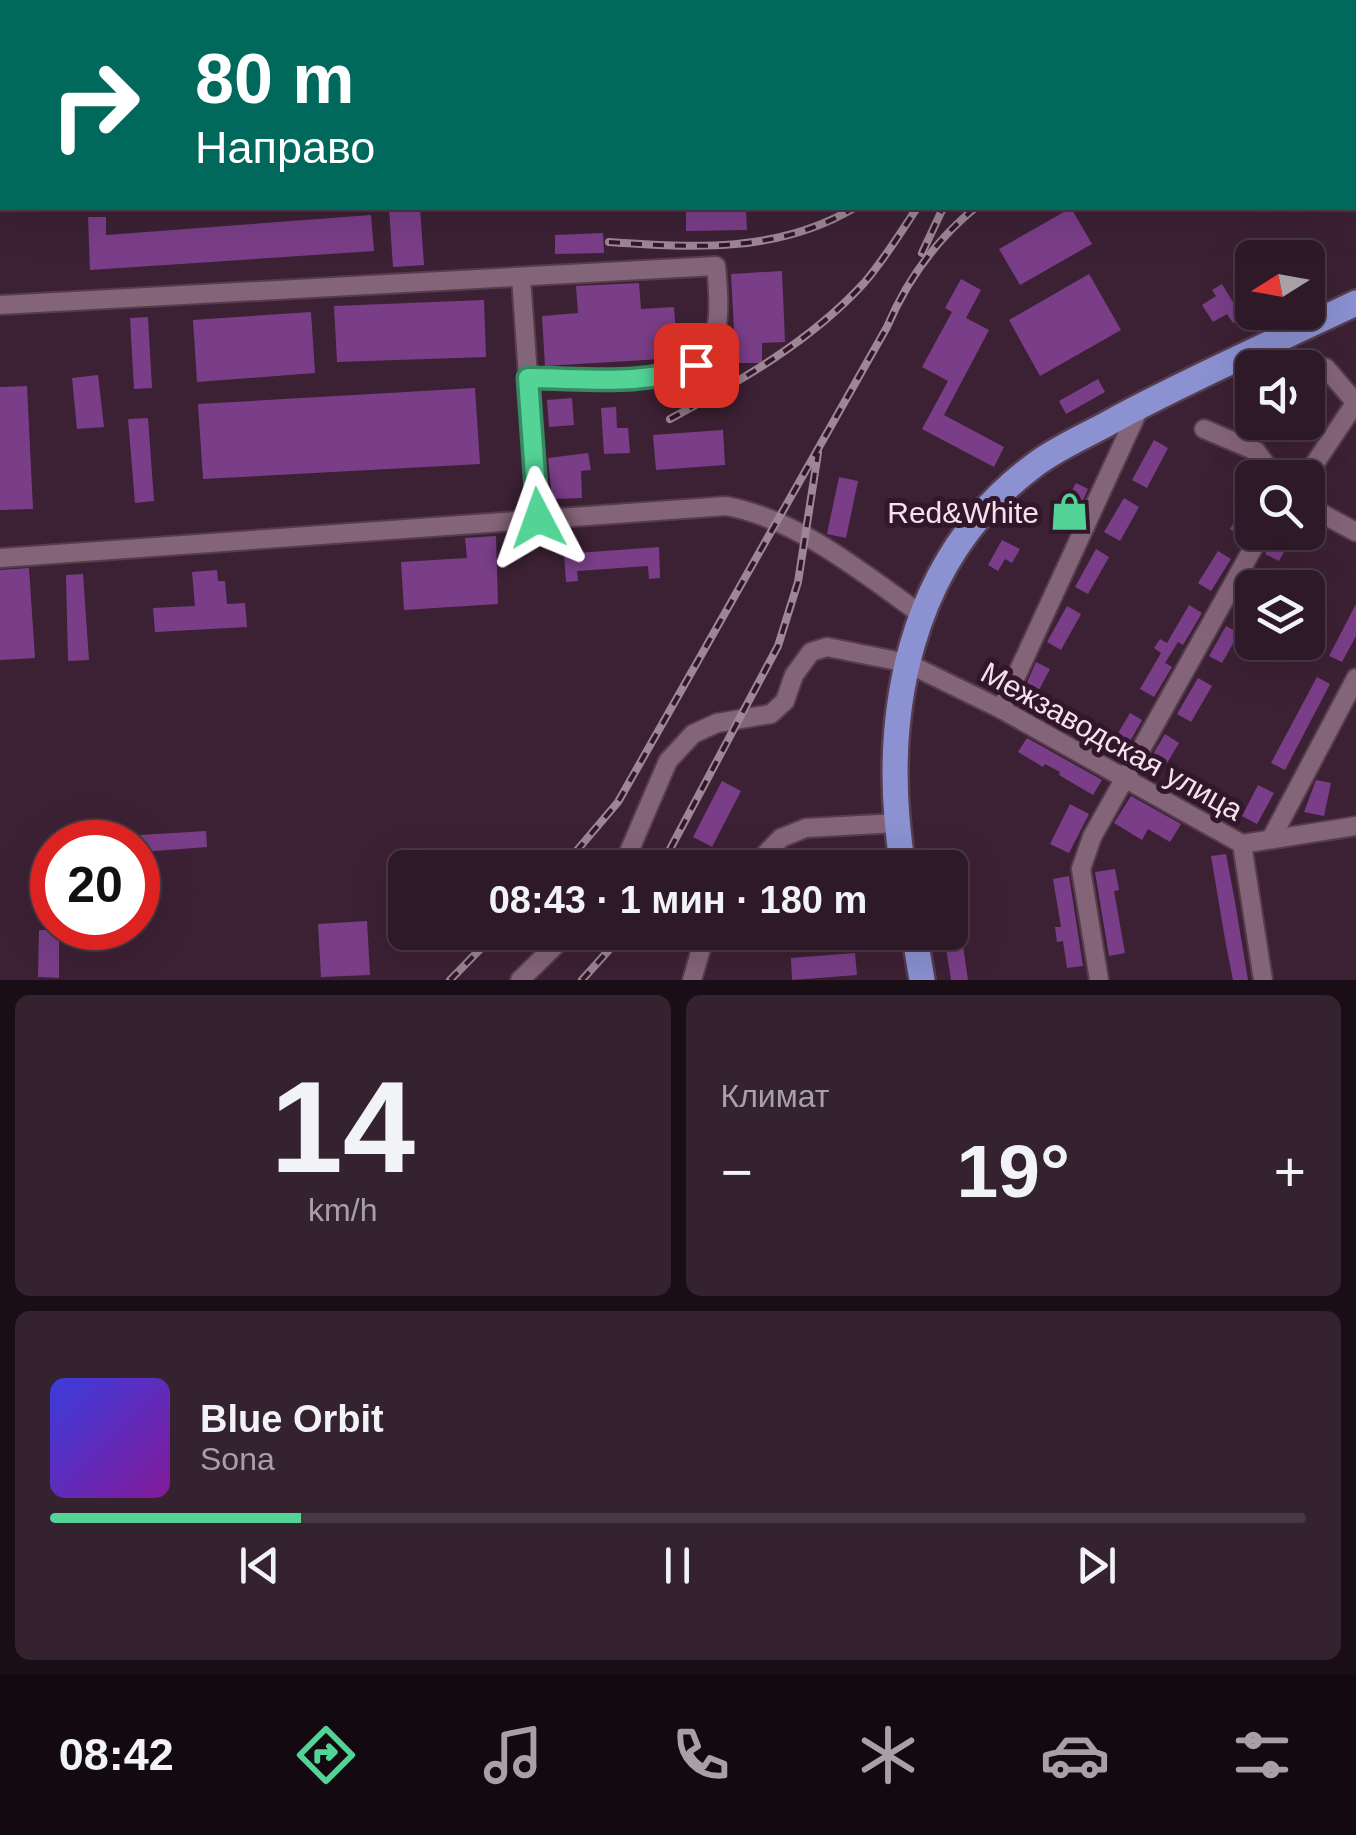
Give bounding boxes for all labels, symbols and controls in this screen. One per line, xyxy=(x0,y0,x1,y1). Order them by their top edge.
icon: right xyxy=(30,40,160,170)
text: 80 m xyxy=(195,40,355,118)
text: Направо xyxy=(195,122,375,173)
north arrow xyxy=(1235,240,1325,330)
map controls xyxy=(1235,240,1325,660)
pin xyxy=(654,323,739,408)
icon: arrive xyxy=(669,338,724,393)
button: sound xyxy=(1235,350,1325,440)
button: search xyxy=(1235,460,1325,550)
position arrow xyxy=(486,466,590,570)
shop icon: Red&White xyxy=(1048,491,1090,533)
place label: Red&White xyxy=(887,496,1039,529)
button: layers xyxy=(1235,570,1325,660)
street label: Межзаводская улица xyxy=(975,655,1249,827)
speed limit sign: 20 xyxy=(30,820,160,950)
text: 08:43 · 1 мин · 180 m xyxy=(489,879,867,921)
text: 14 xyxy=(270,1054,415,1200)
text: Климат xyxy=(721,1078,829,1114)
text: 19° xyxy=(957,1129,1070,1213)
text: − xyxy=(721,1141,753,1203)
text: + xyxy=(1274,1141,1306,1203)
text: km/h xyxy=(308,1192,377,1228)
text: Blue Orbit xyxy=(200,1398,384,1440)
text: Sona xyxy=(200,1441,275,1477)
icon: previous xyxy=(232,1538,287,1593)
icon: pause xyxy=(650,1538,705,1593)
icon: next xyxy=(1069,1538,1124,1593)
icon: directions xyxy=(291,1720,361,1790)
icon: music xyxy=(478,1720,548,1790)
icon: phone xyxy=(666,1720,736,1790)
icon: climate xyxy=(853,1720,923,1790)
icon: car xyxy=(1040,1720,1110,1790)
icon: filters xyxy=(1227,1720,1297,1790)
text: 08:42 xyxy=(59,1729,174,1780)

